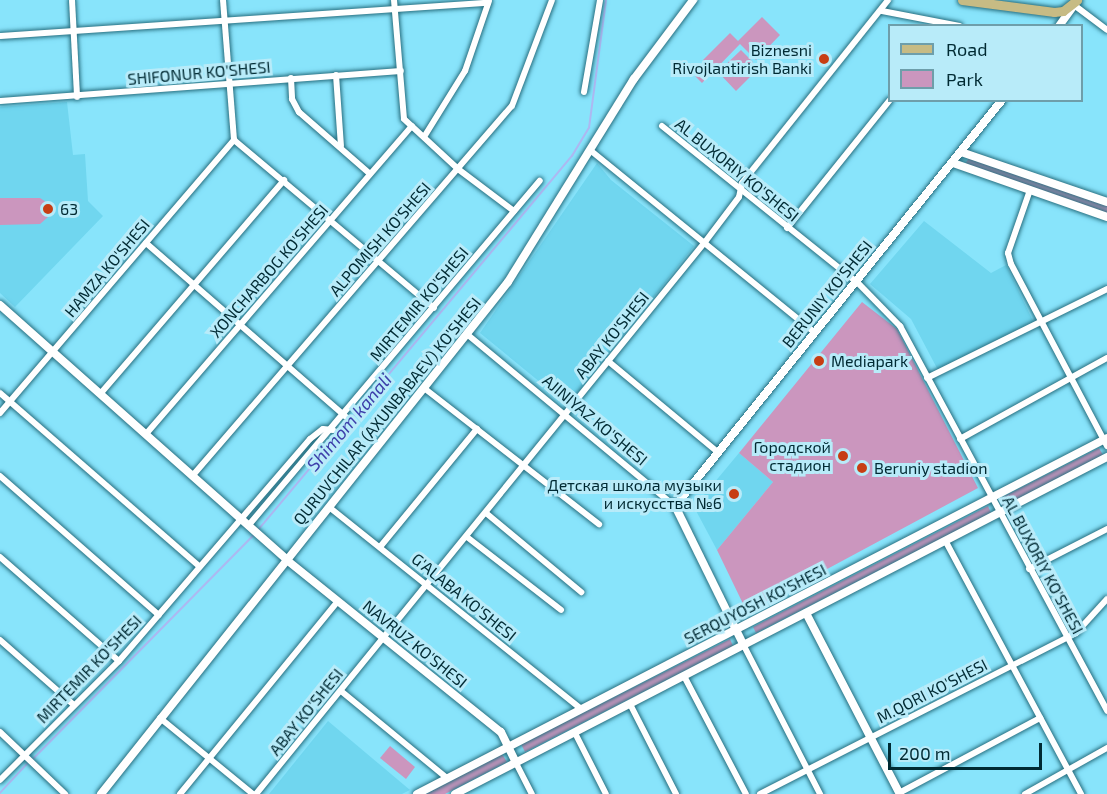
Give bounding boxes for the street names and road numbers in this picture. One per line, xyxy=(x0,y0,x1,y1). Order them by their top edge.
street label: SHIFONUR KO'SHESI xyxy=(127,57,271,89)
street label: AL BUXORIY KO'SHESI xyxy=(671,114,803,226)
street label: ALPOMISH KO'SHESI xyxy=(325,178,435,300)
street label: XONCHARBOG KO'SHESI xyxy=(206,200,332,342)
street label: HAMZA KO'SHESI xyxy=(60,215,154,321)
street label: BERUNIY KO'SHESI xyxy=(778,236,876,352)
street label: MIRTEMIR KO'SHESI xyxy=(366,243,472,365)
street label: ABAY KO'SHESI xyxy=(571,288,653,382)
street label: QURUVCHILAR (AXUNBABAEV) KO'SHESI xyxy=(289,293,485,529)
street label: AJINIYAZ KO'SHESI xyxy=(539,371,651,469)
street label: AL BUXORIY KO'SHESI xyxy=(998,492,1088,638)
street label: G'ALABA KO'SHESI xyxy=(408,549,520,645)
street label: SERQUYOSH KO'SHESI xyxy=(681,560,829,648)
street label: NAVRUZ KO'SHESI xyxy=(359,596,471,692)
street label: MIRTEMIR KO'SHESI xyxy=(33,611,145,727)
street label: M.QORI KO'SHESI xyxy=(873,655,991,727)
street label: ABAY KO'SHESI xyxy=(265,665,347,759)

